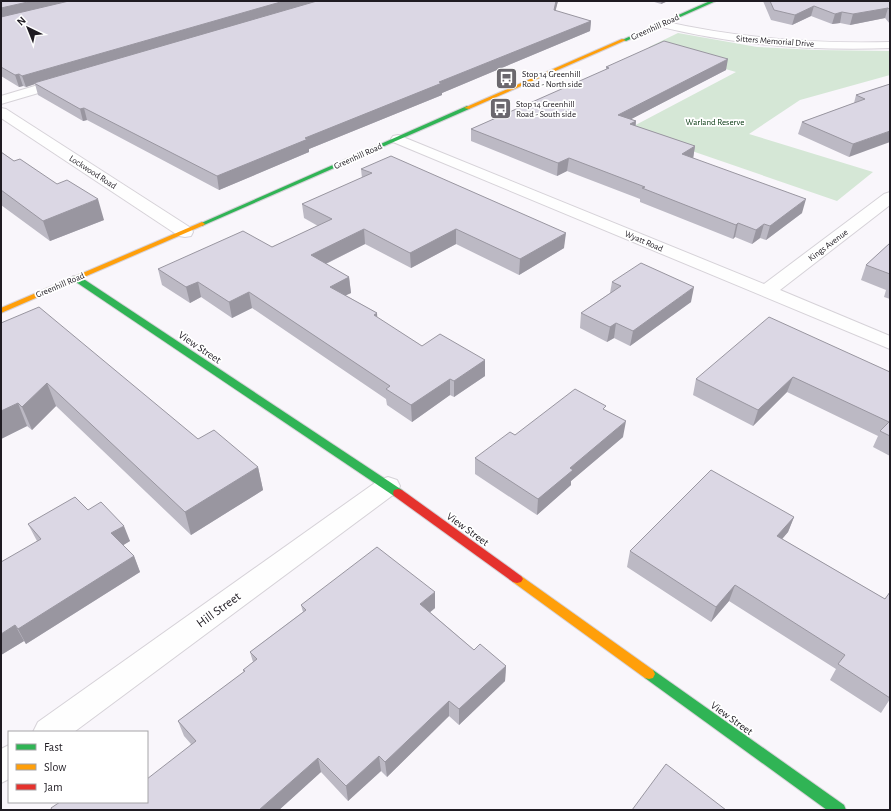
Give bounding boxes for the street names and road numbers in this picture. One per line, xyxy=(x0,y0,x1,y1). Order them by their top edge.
street label: Greenhill Road xyxy=(630,13,681,42)
street label: Sitters Memorial Drive xyxy=(736,34,814,49)
street label: Greenhill Road xyxy=(333,142,384,171)
street label: Lockwood Road xyxy=(67,154,118,191)
street label: Kings Avenue xyxy=(807,228,850,263)
street label: Wyatt Road xyxy=(623,229,665,254)
street label: Greenhill Road xyxy=(35,271,86,300)
street label: View Street xyxy=(176,329,224,366)
street label: View Street xyxy=(445,511,491,549)
street label: Hill Street xyxy=(194,590,243,631)
street label: View Street xyxy=(709,700,755,738)

